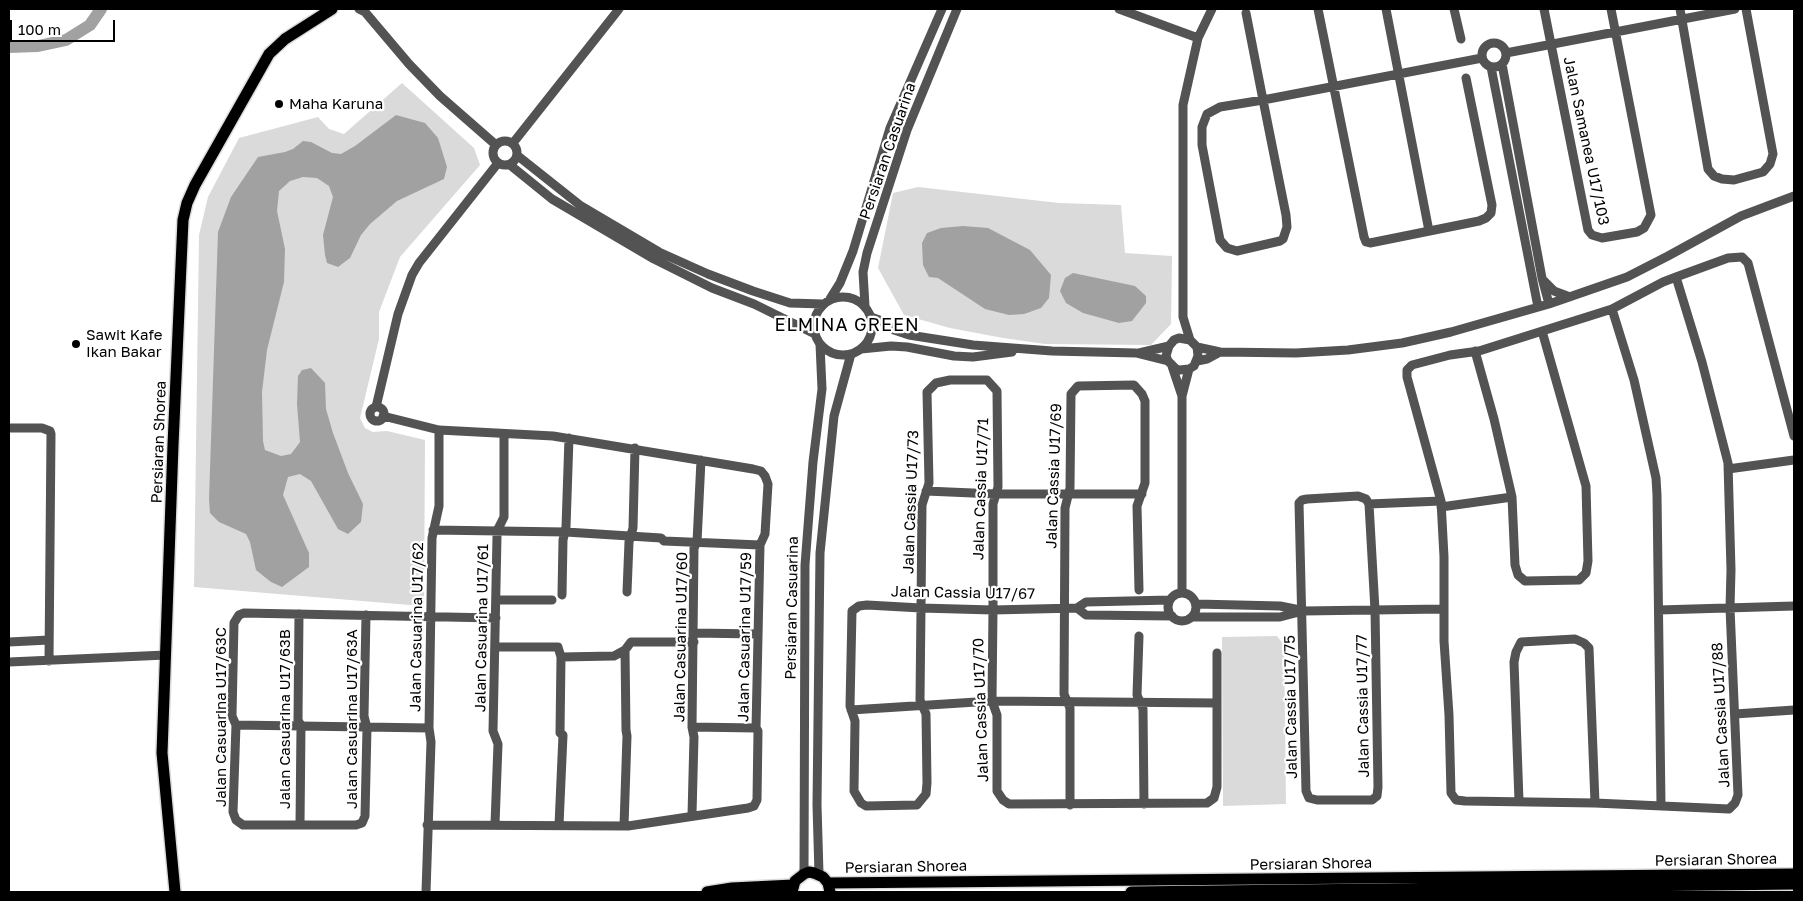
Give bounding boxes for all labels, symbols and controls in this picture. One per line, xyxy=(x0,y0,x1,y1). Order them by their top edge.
scale bar xyxy=(12,10,118,42)
text: 100 m xyxy=(18,20,61,38)
street label: Jalan Samanea U17/103 xyxy=(1559,55,1613,227)
street label: Persiaran Casuarina xyxy=(856,80,920,222)
place label: Maha Karuna xyxy=(289,95,383,113)
marker: Maha Karuna xyxy=(273,98,285,110)
district label: ELMINA GREEN xyxy=(773,314,921,336)
place label: Sawit Kafe Ikan Bakar xyxy=(86,326,163,361)
marker: Sawit Kafe Ikan Bakar xyxy=(70,338,82,350)
street label: Persiaran Shorea xyxy=(148,380,170,504)
street label: Jalan Cassia U17/69 xyxy=(1042,403,1066,549)
street label: Jalan Cassia U17/71 xyxy=(970,417,992,561)
street label: Jalan Cassia U17/73 xyxy=(899,430,923,574)
street label: Persiaran Casuarina xyxy=(782,536,802,680)
street label: Jalan Casuarina U17/62 xyxy=(407,542,427,712)
street label: Jalan Casuarina U17/61 xyxy=(472,544,492,712)
street label: Jalan Casuarina U17/60 xyxy=(671,552,691,722)
street label: Jalan Casuarina U17/59 xyxy=(735,552,755,722)
street label: Jalan Cassia U17/67 xyxy=(891,583,1035,603)
street label: Jalan Casuarina U17/63C xyxy=(212,627,230,807)
street label: Jalan Casuarina U17/63B xyxy=(276,629,294,809)
street label: Jalan Casuarina U17/63A xyxy=(343,629,361,809)
street label: Jalan Cassia U17/77 xyxy=(1353,634,1373,778)
street label: Jalan Cassia U17/75 xyxy=(1281,635,1301,779)
street label: Jalan Cassia U17/70 xyxy=(969,637,993,783)
street label: Jalan Cassia U17/88 xyxy=(1708,642,1734,788)
street label: Persiaran Shorea xyxy=(1655,850,1777,870)
street label: Persiaran Shorea xyxy=(1250,854,1372,874)
street label: Persiaran Shorea xyxy=(845,857,967,877)

